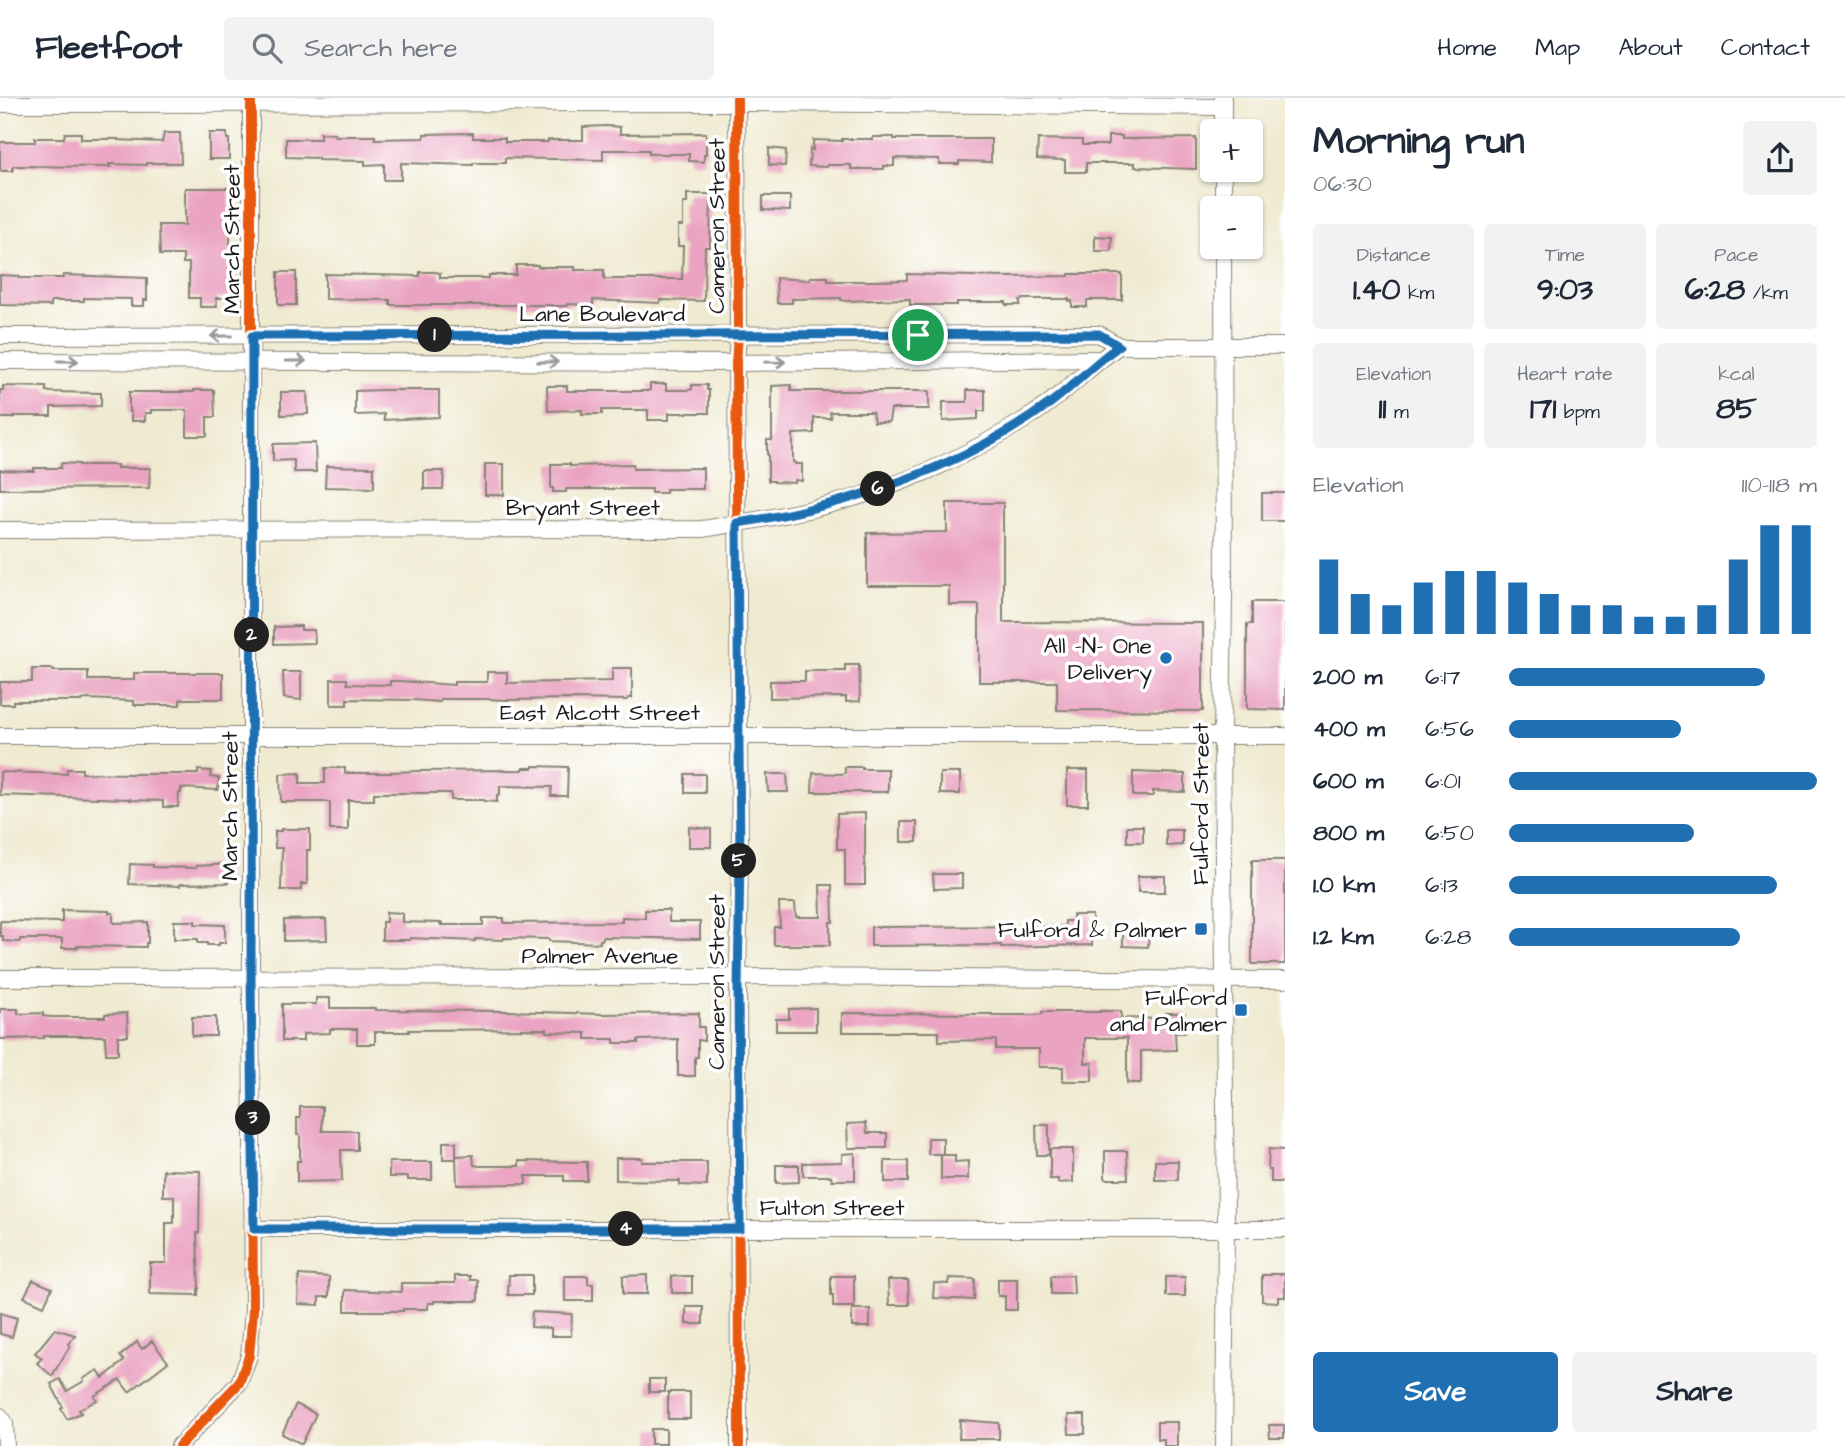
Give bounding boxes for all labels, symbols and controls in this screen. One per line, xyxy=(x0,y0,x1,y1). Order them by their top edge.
search box xyxy=(224,17,714,80)
text: Fleetfoot xyxy=(35,25,182,71)
icon: search xyxy=(248,29,286,67)
text: Search here xyxy=(304,30,458,66)
text: Home xyxy=(1437,31,1497,65)
text: Map xyxy=(1535,31,1580,65)
text: About xyxy=(1618,31,1683,65)
text: Contact xyxy=(1721,31,1810,65)
text: Morning run xyxy=(1313,116,1525,168)
map controls xyxy=(1200,119,1263,259)
button: + xyxy=(1200,119,1263,182)
button: share xyxy=(1743,121,1817,195)
street label: Cameron Street xyxy=(701,137,733,314)
street label: March Street xyxy=(216,164,248,314)
text: 06:30 xyxy=(1313,168,1372,200)
button: − xyxy=(1200,196,1263,259)
text: Distance xyxy=(1357,242,1431,269)
text: Time xyxy=(1545,242,1585,269)
text: Pace xyxy=(1714,242,1758,269)
text: 1.40 xyxy=(1353,269,1400,311)
text: 9:03 xyxy=(1537,269,1593,311)
text: 6:28 xyxy=(1685,269,1745,311)
text: km xyxy=(1400,280,1434,307)
text: /km xyxy=(1745,280,1788,307)
street label: Lane Boulevard xyxy=(519,298,685,330)
pin xyxy=(888,305,948,365)
icon: arrive xyxy=(899,316,937,354)
pin: 1 xyxy=(418,317,452,352)
text: 1 xyxy=(433,321,436,348)
one-way arrow xyxy=(210,329,233,343)
one-way arrow xyxy=(56,354,79,368)
one-way arrow xyxy=(284,354,307,368)
one-way arrow xyxy=(536,355,559,369)
one-way arrow xyxy=(763,355,786,369)
text: Elevation xyxy=(1356,361,1431,388)
text: Heart rate xyxy=(1517,361,1613,388)
text: kcal xyxy=(1718,361,1755,388)
text: 11 xyxy=(1379,388,1386,430)
text: 171 xyxy=(1530,388,1556,430)
text: 85 xyxy=(1716,388,1757,430)
text: m xyxy=(1386,399,1409,426)
text: bpm xyxy=(1556,399,1600,426)
text: Elevation xyxy=(1313,469,1404,501)
text: 110–118 m xyxy=(1742,469,1817,501)
pin: 6 xyxy=(860,472,896,506)
text: 6 xyxy=(872,475,883,502)
street label: Bryant Street xyxy=(506,492,661,525)
pin: 2 xyxy=(234,618,270,652)
text: 2 xyxy=(246,621,257,648)
place label: All -N- One Delivery xyxy=(1044,630,1152,689)
marker: All -N- One Delivery xyxy=(1158,650,1174,666)
text: 200 m xyxy=(1313,661,1382,693)
text: 6:17 xyxy=(1425,661,1460,693)
street label: East Alcott Street xyxy=(500,697,701,729)
text: 400 m xyxy=(1313,713,1385,745)
text: 6:56 xyxy=(1425,713,1474,745)
street label: Fulford Street xyxy=(1185,722,1217,885)
street label: March Street xyxy=(214,731,246,881)
text: 600 m xyxy=(1313,765,1384,797)
text: 6:01 xyxy=(1425,765,1461,797)
text: 800 m xyxy=(1313,817,1384,849)
text: 6:50 xyxy=(1425,817,1474,849)
pin: 5 xyxy=(722,844,756,878)
text: 5 xyxy=(732,847,745,874)
text: 1.0 km xyxy=(1313,869,1375,901)
text: 6:13 xyxy=(1425,869,1458,901)
street label: Cameron Street xyxy=(701,893,733,1070)
place label: Fulford & Palmer xyxy=(998,914,1187,946)
marker: Fulford & Palmer xyxy=(1193,921,1209,937)
text: 1.2 km xyxy=(1313,921,1374,953)
text: 6:28 xyxy=(1425,921,1471,953)
street label: Palmer Avenue xyxy=(522,940,678,972)
place label: Fulford and Palmer xyxy=(1110,982,1227,1040)
marker: Fulford and Palmer xyxy=(1233,1002,1249,1018)
pin: 3 xyxy=(236,1100,270,1136)
text: 3 xyxy=(248,1104,257,1131)
street label: Fulton Street xyxy=(759,1192,905,1224)
pin: 4 xyxy=(608,1212,644,1246)
text: 4 xyxy=(619,1215,632,1242)
button: Save xyxy=(1313,1352,1558,1432)
button: Share xyxy=(1572,1352,1817,1432)

